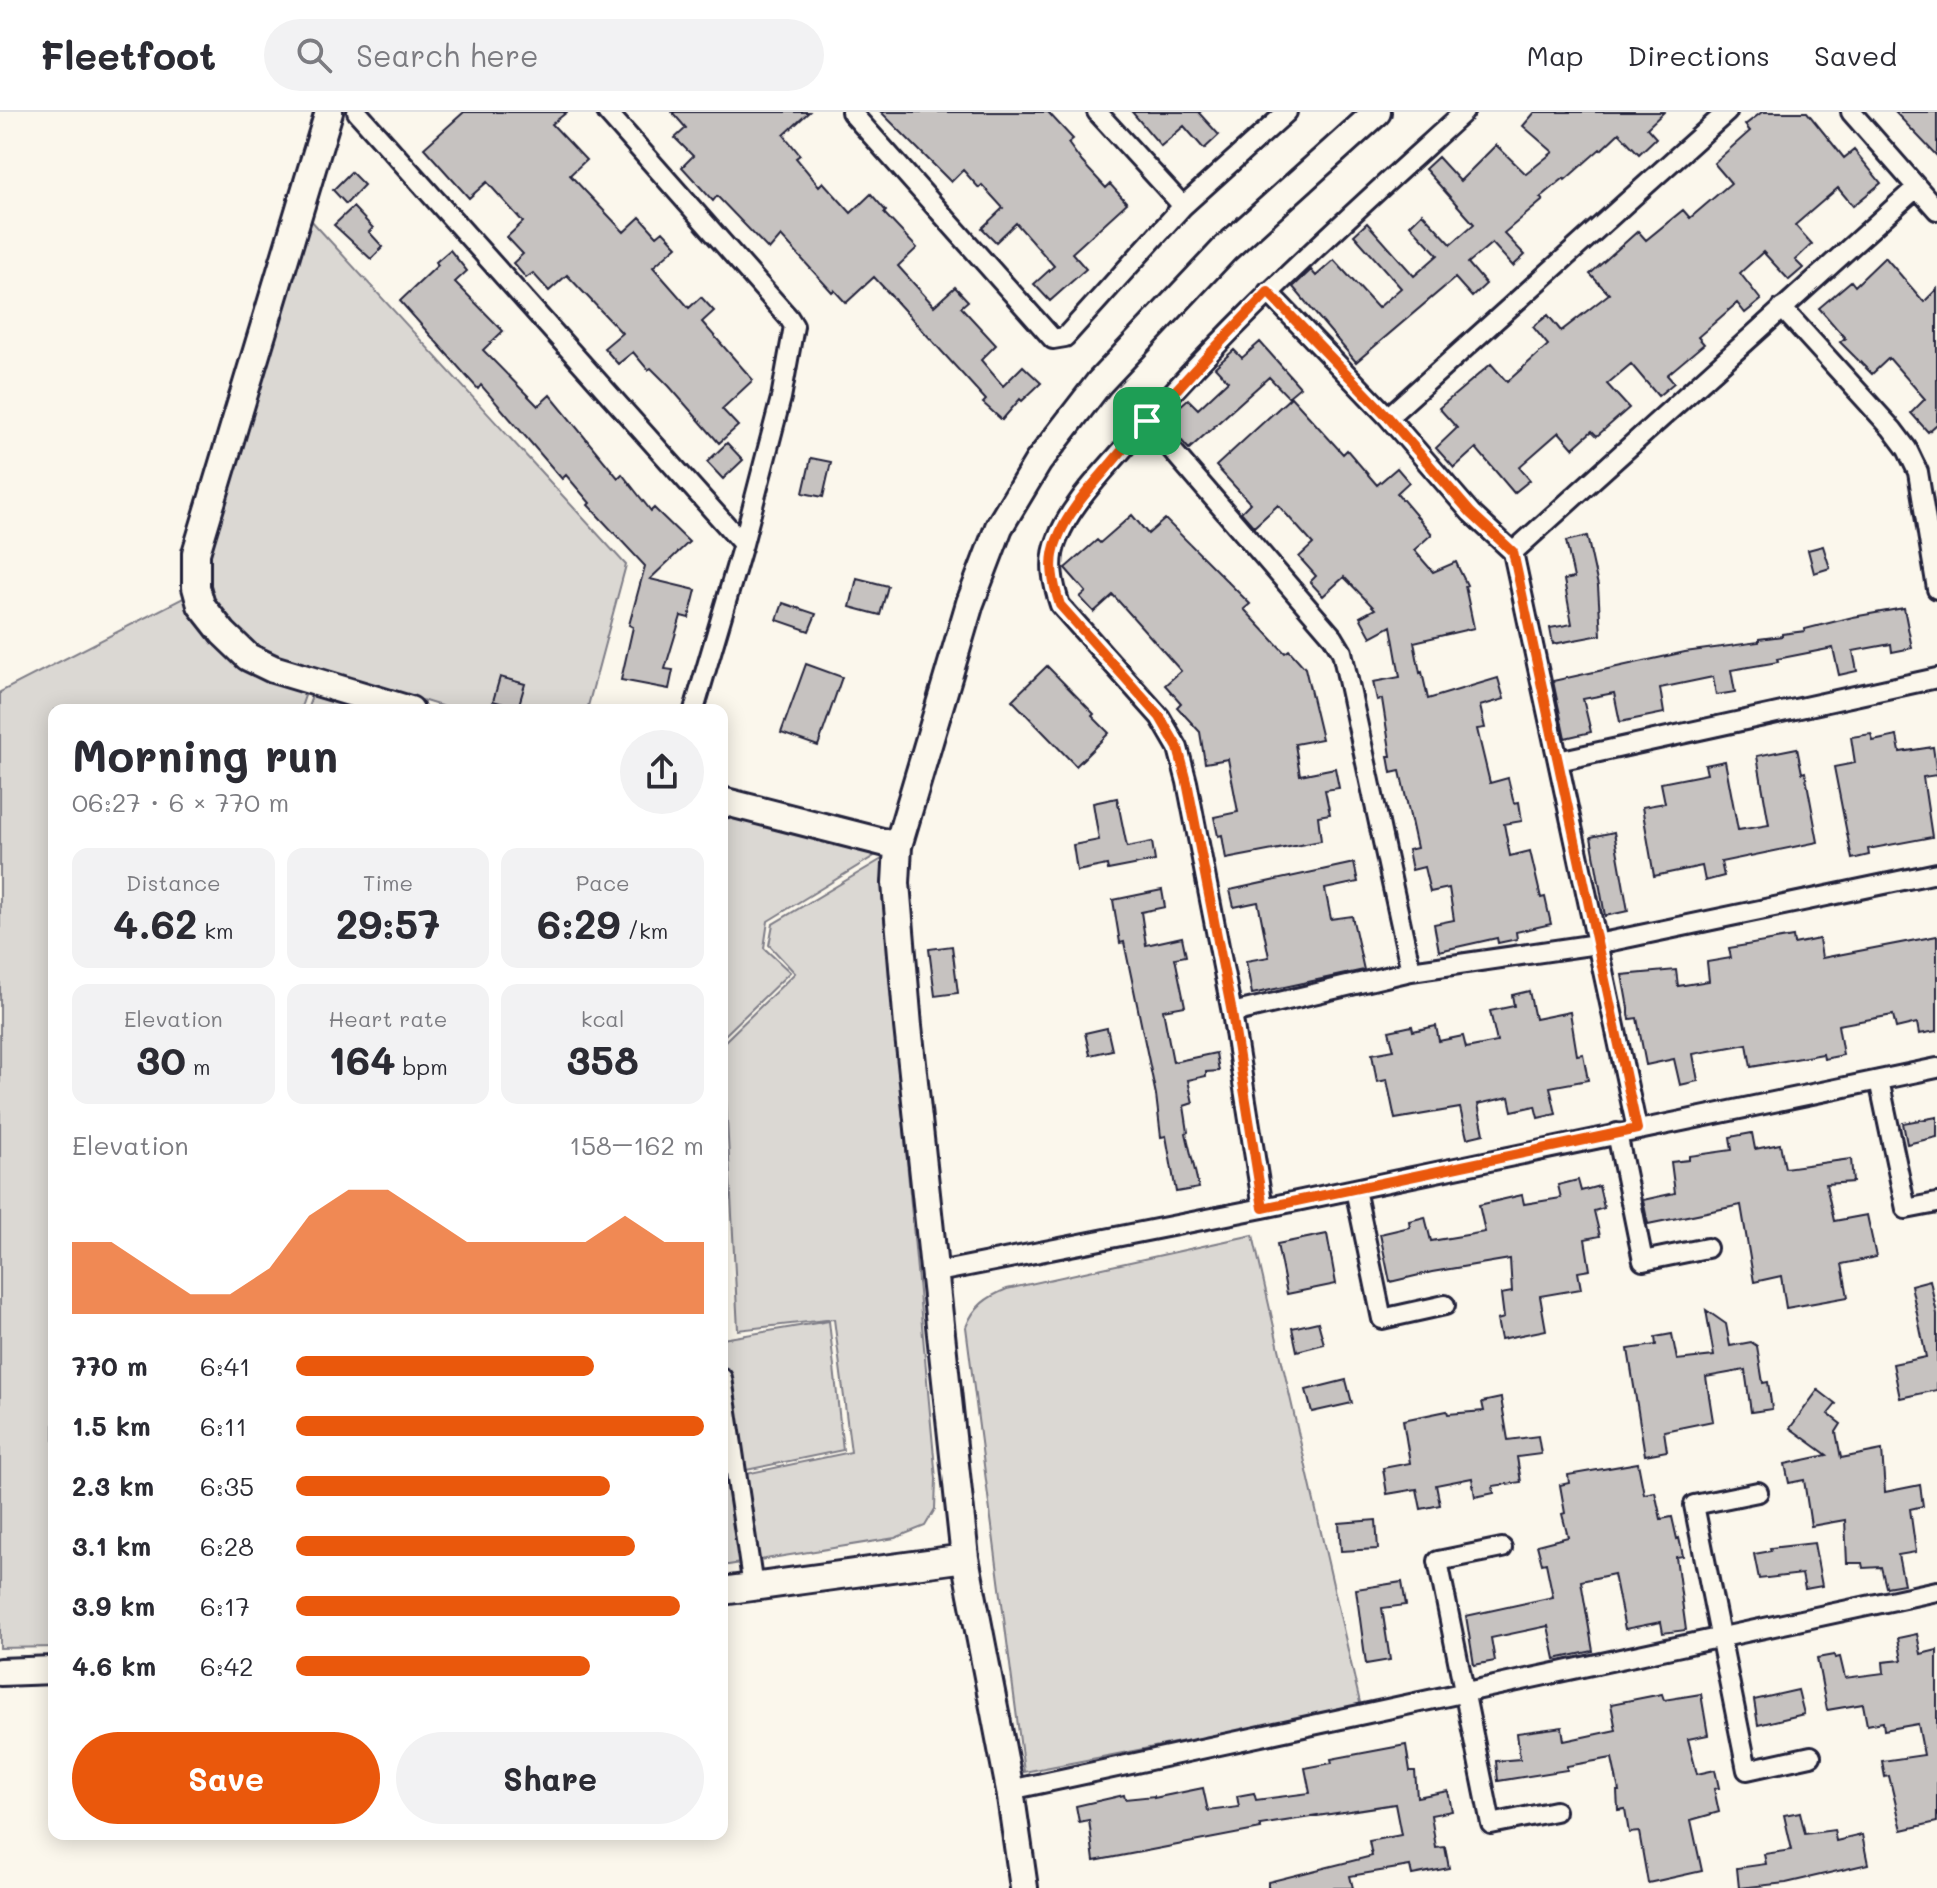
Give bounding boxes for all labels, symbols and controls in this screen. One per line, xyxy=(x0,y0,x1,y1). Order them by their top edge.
search box xyxy=(264,19,824,91)
text: Fleetfoot xyxy=(40,30,216,80)
icon: search xyxy=(292,33,336,77)
text: Search here xyxy=(356,35,539,75)
text: Map xyxy=(1527,37,1584,73)
text: Directions xyxy=(1628,37,1770,73)
text: Saved xyxy=(1814,37,1897,73)
pin xyxy=(1113,387,1181,455)
icon: arrive xyxy=(1125,399,1169,443)
text: Morning run xyxy=(72,726,338,783)
button: share xyxy=(620,730,704,814)
text: 06:27 · 6 × 770 m xyxy=(72,785,289,819)
text: Distance xyxy=(126,868,221,897)
text: Time xyxy=(363,868,413,897)
text: Pace xyxy=(576,868,630,897)
text: 4.62 xyxy=(113,897,197,949)
text: 29:57 xyxy=(336,897,440,949)
text: 6:29 xyxy=(537,897,620,949)
text: km xyxy=(197,916,234,945)
text: /km xyxy=(620,916,668,945)
text: Elevation xyxy=(124,1004,223,1033)
text: Heart rate xyxy=(329,1004,447,1033)
text: kcal xyxy=(581,1004,625,1033)
text: 30 xyxy=(136,1033,186,1085)
text: 164 xyxy=(328,1033,396,1085)
text: 358 xyxy=(567,1033,639,1085)
text: m xyxy=(186,1052,210,1081)
text: bpm xyxy=(396,1052,448,1081)
text: Elevation xyxy=(72,1128,189,1162)
text: 158–162 m xyxy=(569,1128,704,1162)
text: 770 m xyxy=(72,1349,148,1383)
text: 6:41 xyxy=(200,1349,251,1383)
text: 1.5 km xyxy=(72,1409,151,1443)
text: 6:11 xyxy=(200,1409,247,1443)
text: 2.3 km xyxy=(72,1469,154,1503)
text: 6:35 xyxy=(200,1469,254,1503)
text: 3.1 km xyxy=(72,1529,151,1563)
text: 6:28 xyxy=(200,1529,254,1563)
text: 3.9 km xyxy=(72,1589,155,1623)
text: 6:17 xyxy=(200,1589,250,1623)
text: 4.6 km xyxy=(72,1649,156,1683)
text: 6:42 xyxy=(200,1649,254,1683)
button: Save xyxy=(72,1732,380,1824)
button: Share xyxy=(396,1732,704,1824)

